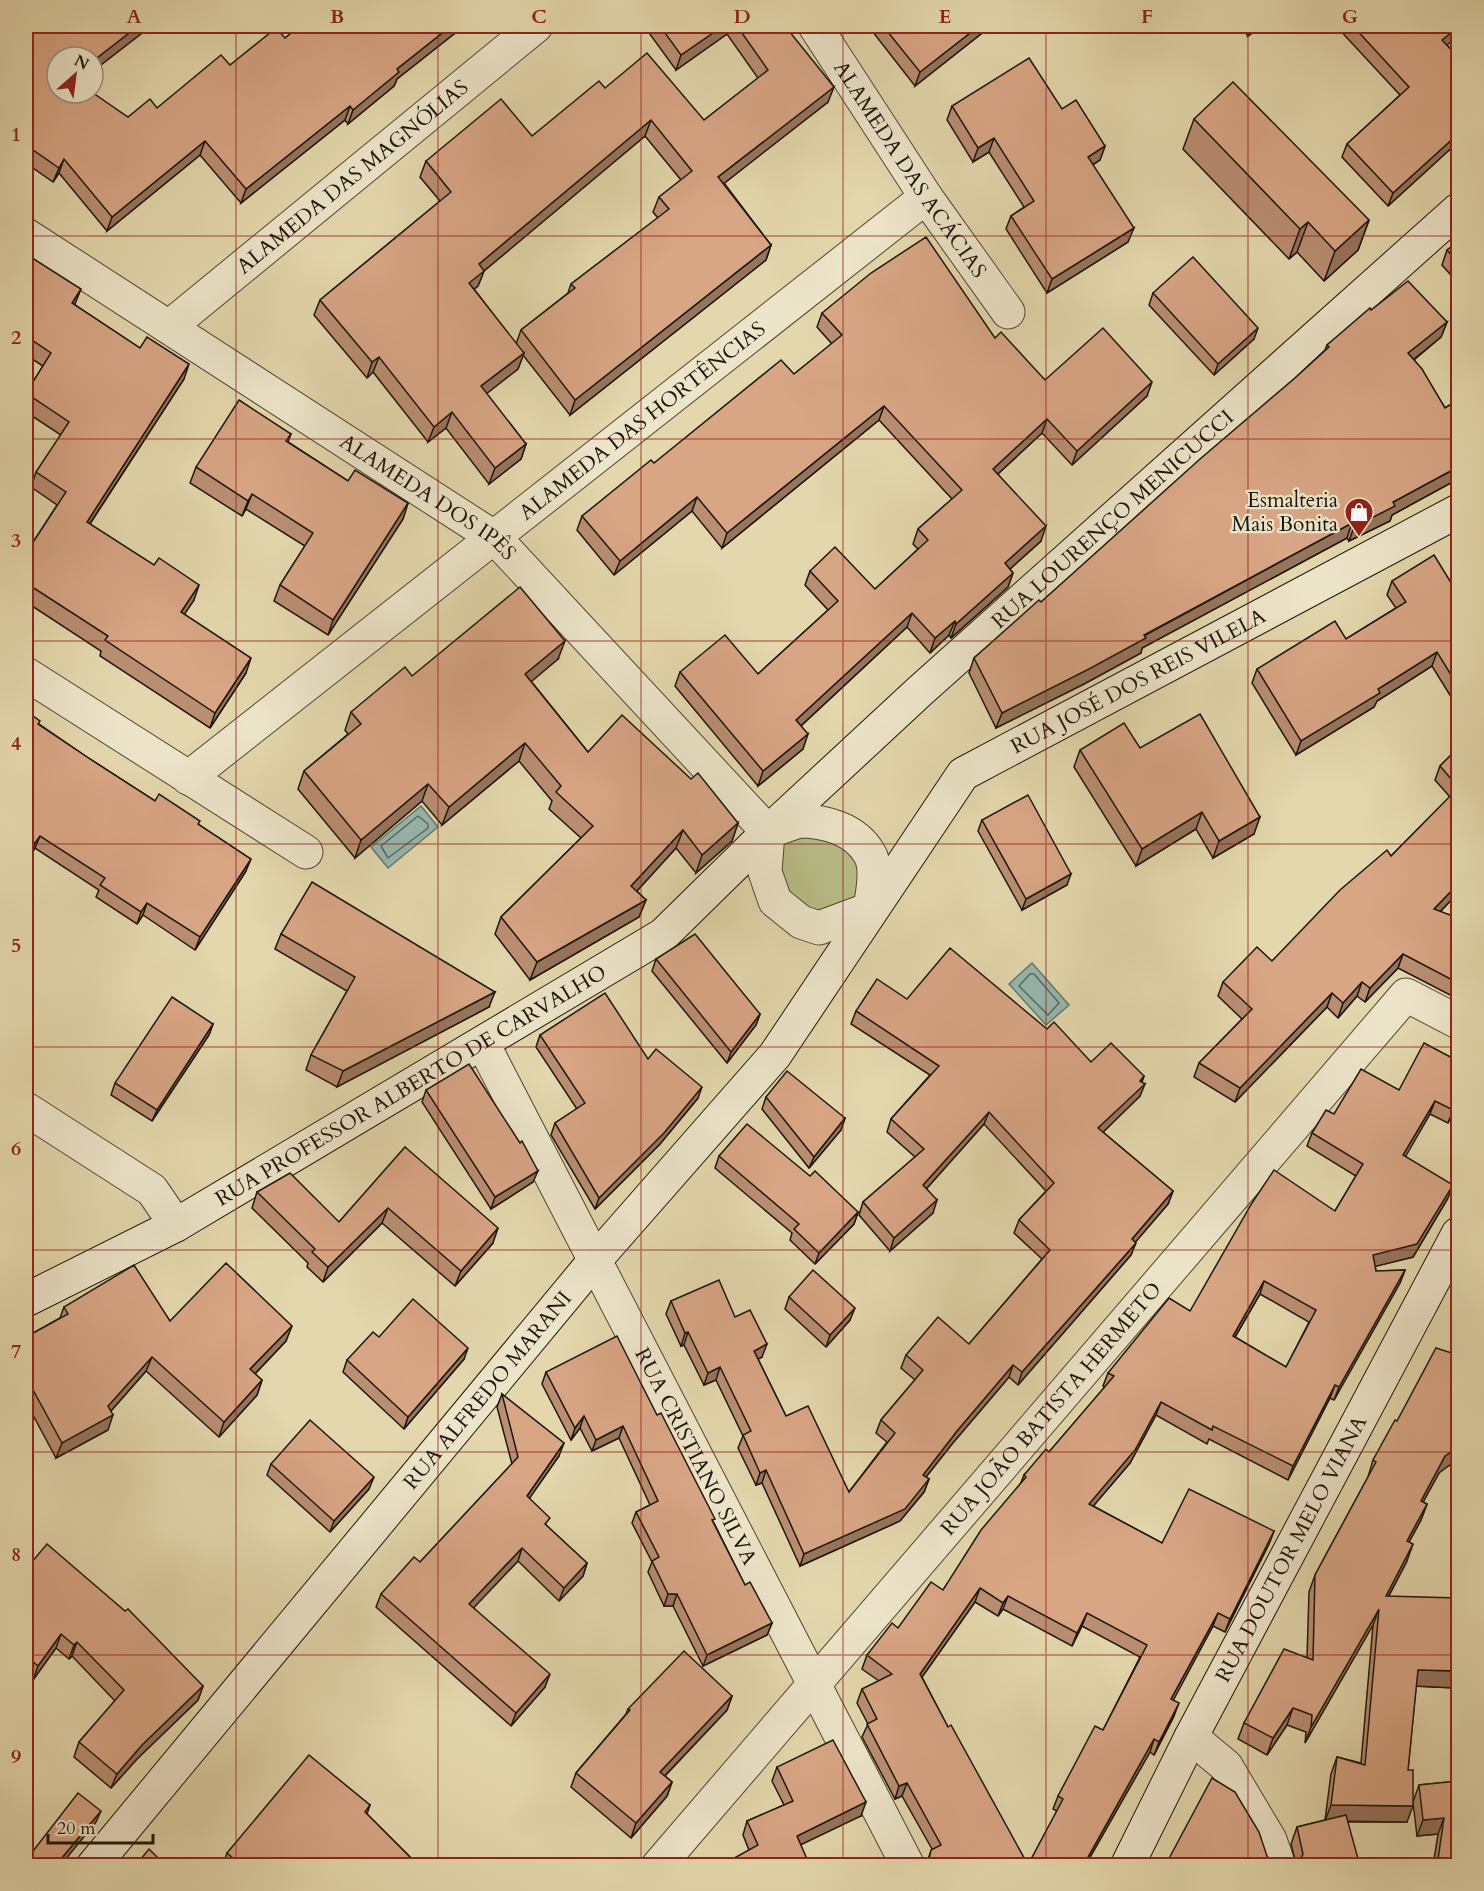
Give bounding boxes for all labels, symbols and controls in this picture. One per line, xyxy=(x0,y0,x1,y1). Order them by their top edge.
text: A xyxy=(126,3,142,30)
text: B xyxy=(330,3,344,30)
text: C xyxy=(531,3,547,30)
text: D xyxy=(733,3,751,30)
text: E xyxy=(939,3,951,30)
text: F xyxy=(1141,3,1153,30)
text: G xyxy=(1342,3,1358,30)
north arrow xyxy=(45,45,105,105)
text: N xyxy=(70,50,93,76)
street label: ALAMEDA DAS ACÁCIAS xyxy=(826,55,993,284)
street label: ALAMEDA DAS MAGNÓLIAS xyxy=(230,73,475,281)
text: 1 xyxy=(11,121,21,148)
street label: ALAMEDA DAS HORTÊNCIAS xyxy=(513,315,772,527)
text: 2 xyxy=(11,324,21,351)
street label: RUA LOURENÇO MENICUCCI xyxy=(985,403,1240,635)
street label: ALAMEDA DOS IPÊS xyxy=(334,427,523,567)
place label: Esmalteria Mais Bonita xyxy=(1231,486,1338,539)
shop icon: Esmalteria Mais Bonita xyxy=(1343,496,1375,538)
text: 3 xyxy=(11,527,21,554)
street label: RUA JOSÉ DOS REIS VILELA xyxy=(1006,602,1271,761)
text: 4 xyxy=(11,730,21,757)
text: 5 xyxy=(11,932,21,959)
street label: RUA PROFESSOR ALBERTO DE CARVALHO xyxy=(210,958,612,1213)
text: 6 xyxy=(11,1135,21,1162)
street label: RUA JOÃO BATISTA HERMETO xyxy=(934,1276,1168,1542)
street label: RUA ALFREDO MARANI xyxy=(397,1285,579,1496)
text: 7 xyxy=(11,1338,21,1365)
street label: RUA CRISTIANO SILVA xyxy=(628,1343,764,1570)
street label: RUA DOUTOR MELO VIANA xyxy=(1209,1411,1374,1688)
text: 8 xyxy=(11,1541,21,1568)
text: 9 xyxy=(11,1743,21,1770)
scale bar xyxy=(48,1807,153,1845)
text: 20 m xyxy=(57,1816,96,1841)

